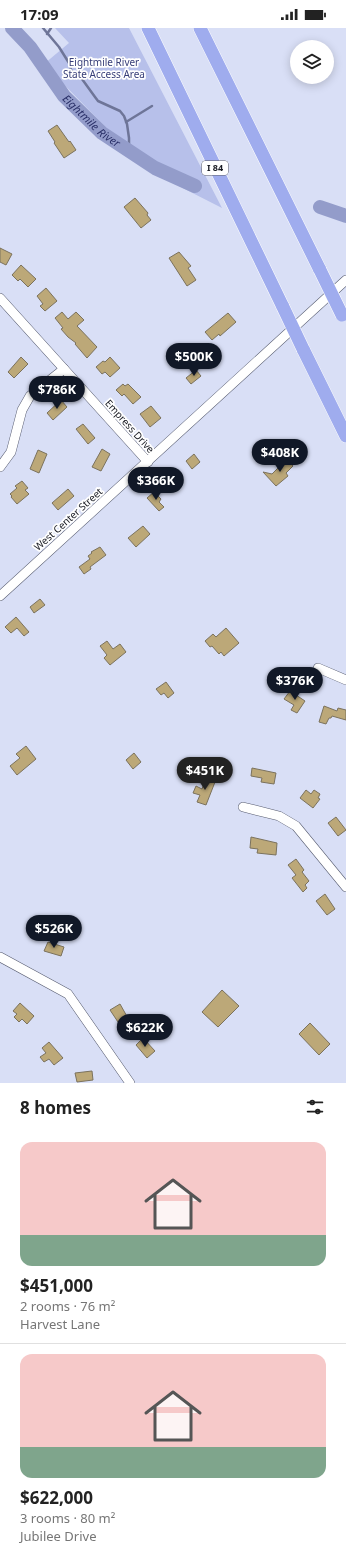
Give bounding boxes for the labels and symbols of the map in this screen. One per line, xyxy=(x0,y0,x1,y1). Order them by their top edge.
park label: Eightmile River State Access Area xyxy=(63,55,145,81)
water label: Eightmile River xyxy=(60,91,124,150)
road number: I 84 xyxy=(202,161,228,175)
pin: $500K xyxy=(166,343,222,377)
pin: $786K xyxy=(29,376,85,410)
street label: Empress Drive xyxy=(102,396,158,456)
pin: $408K xyxy=(252,439,308,473)
pin: $366K xyxy=(128,467,184,501)
street label: West Center Street xyxy=(31,484,106,554)
pin: $376K xyxy=(267,667,323,701)
pin: $451K xyxy=(177,757,233,791)
pin: $526K xyxy=(26,915,82,949)
pin: $622K xyxy=(117,1014,173,1048)

